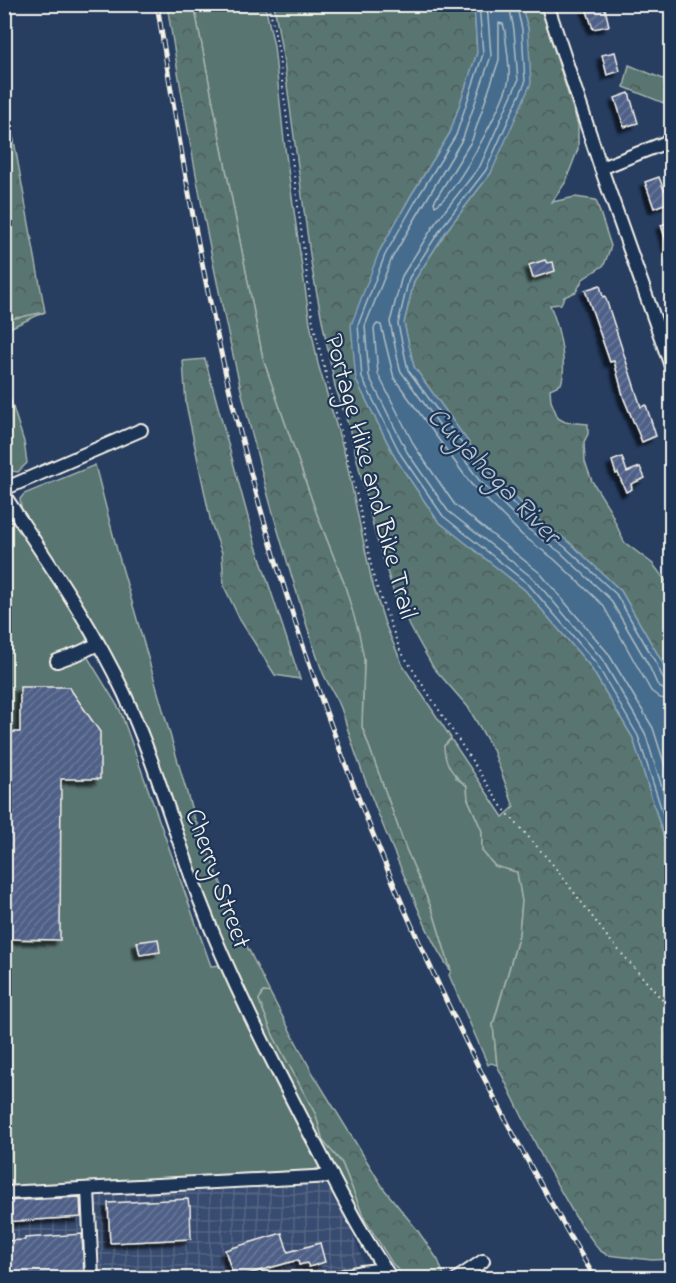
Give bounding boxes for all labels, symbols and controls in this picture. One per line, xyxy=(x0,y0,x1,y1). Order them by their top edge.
street label: Portage Hike and Bike Trail xyxy=(313,330,426,624)
water label: Cuyahoga River xyxy=(416,398,571,557)
street label: Cherry Street xyxy=(173,803,260,954)

